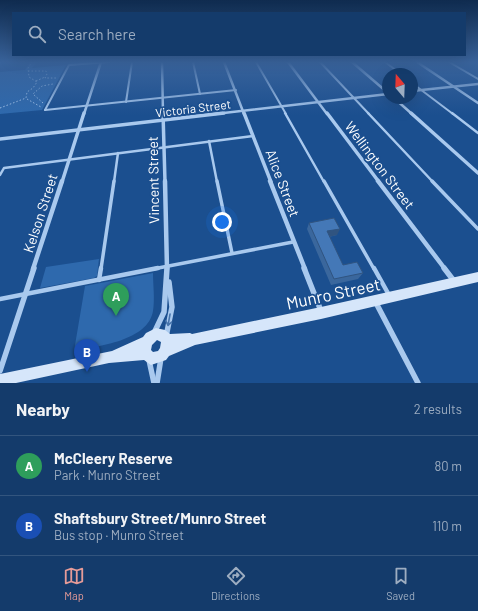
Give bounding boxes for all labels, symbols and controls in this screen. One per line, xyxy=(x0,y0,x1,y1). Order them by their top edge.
search box xyxy=(12,12,466,56)
icon: search xyxy=(26,23,48,45)
text: Search here xyxy=(58,25,136,43)
north arrow xyxy=(382,68,418,104)
street label: Victoria Street xyxy=(155,96,231,120)
street label: Wellington Street xyxy=(342,118,418,212)
street label: Vincent Street xyxy=(144,136,162,224)
street label: Alice Street xyxy=(262,147,304,219)
street label: Kelson Street xyxy=(19,171,61,255)
your location xyxy=(212,212,232,232)
street label: Munro Street xyxy=(284,273,382,313)
pin: A xyxy=(103,283,129,316)
one-way arrow xyxy=(165,313,173,326)
pin: B xyxy=(74,339,100,372)
text: Nearby xyxy=(16,399,70,419)
text: 2 results xyxy=(414,401,462,417)
text: McCleery Reserve xyxy=(54,449,173,467)
text: A xyxy=(25,458,33,474)
text: 80 m xyxy=(435,458,462,474)
text: Park · Munro Street xyxy=(54,467,161,483)
text: Shaftsbury Street/Munro Street xyxy=(54,509,266,527)
text: B xyxy=(25,518,33,534)
text: 110 m xyxy=(432,518,462,534)
text: Bus stop · Munro Street xyxy=(54,527,184,543)
tab: Map xyxy=(63,565,85,602)
tab: Directions xyxy=(211,565,260,602)
tab: Saved xyxy=(386,565,415,602)

